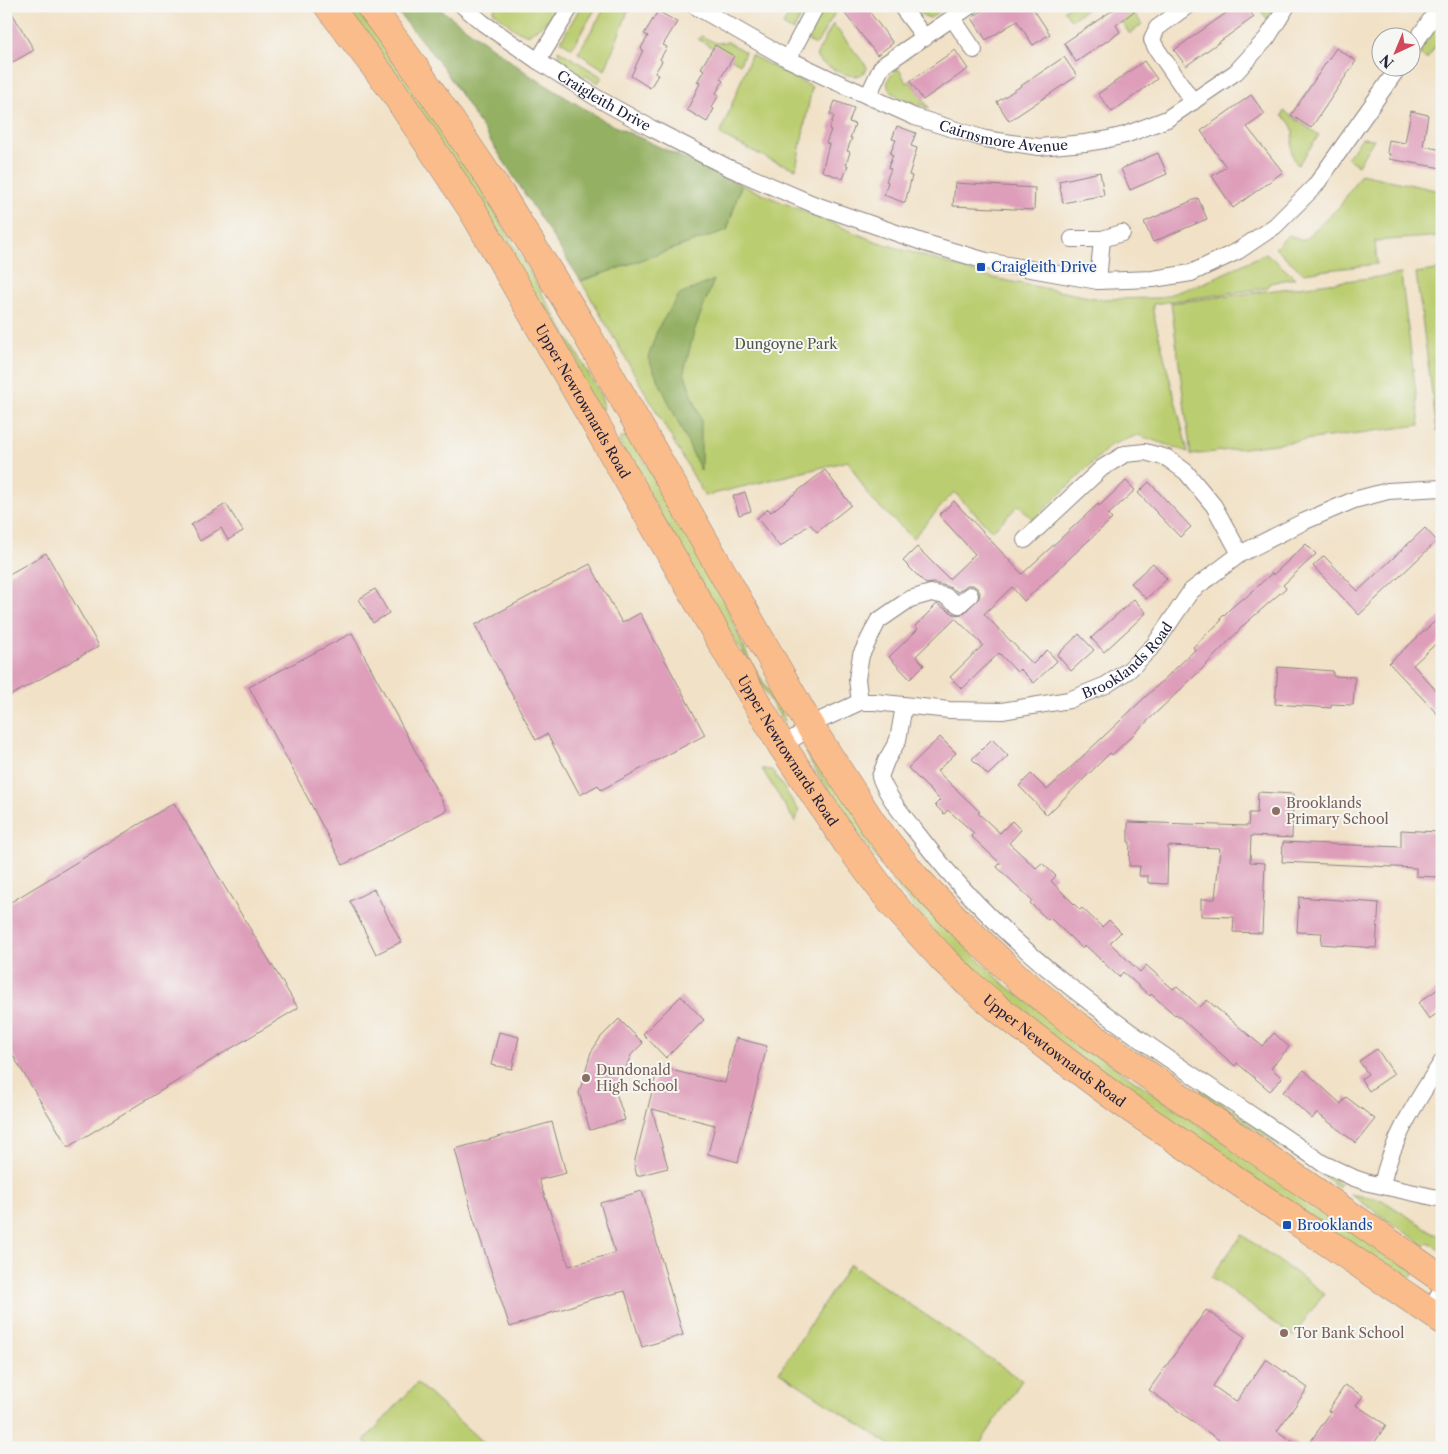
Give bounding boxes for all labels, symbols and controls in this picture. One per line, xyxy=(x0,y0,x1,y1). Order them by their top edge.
north arrow xyxy=(1370,28,1420,78)
text: N xyxy=(1376,51,1398,72)
street label: Craigleith Drive xyxy=(554,66,654,135)
street label: Cairnsmore Avenue xyxy=(937,116,1069,156)
place label: Craigleith Drive xyxy=(991,258,1097,276)
marker: Craigleith Drive xyxy=(975,261,987,273)
street label: Upper Newtownards Road xyxy=(531,321,634,482)
park label: Dungoyne Park xyxy=(735,335,838,353)
street label: Brooklands Road xyxy=(1079,618,1177,703)
street label: Upper Newtownards Road xyxy=(734,672,842,830)
place label: Brooklands Primary School xyxy=(1286,794,1389,828)
marker: Brooklands Primary School xyxy=(1270,805,1282,817)
street label: Upper Newtownards Road xyxy=(979,991,1130,1111)
place label: Dundonald High School xyxy=(596,1061,678,1095)
marker: Dundonald High School xyxy=(580,1072,592,1084)
place label: Brooklands xyxy=(1297,1216,1373,1234)
marker: Brooklands xyxy=(1281,1219,1293,1231)
place label: Tor Bank School xyxy=(1294,1324,1404,1342)
marker: Tor Bank School xyxy=(1278,1327,1290,1339)

